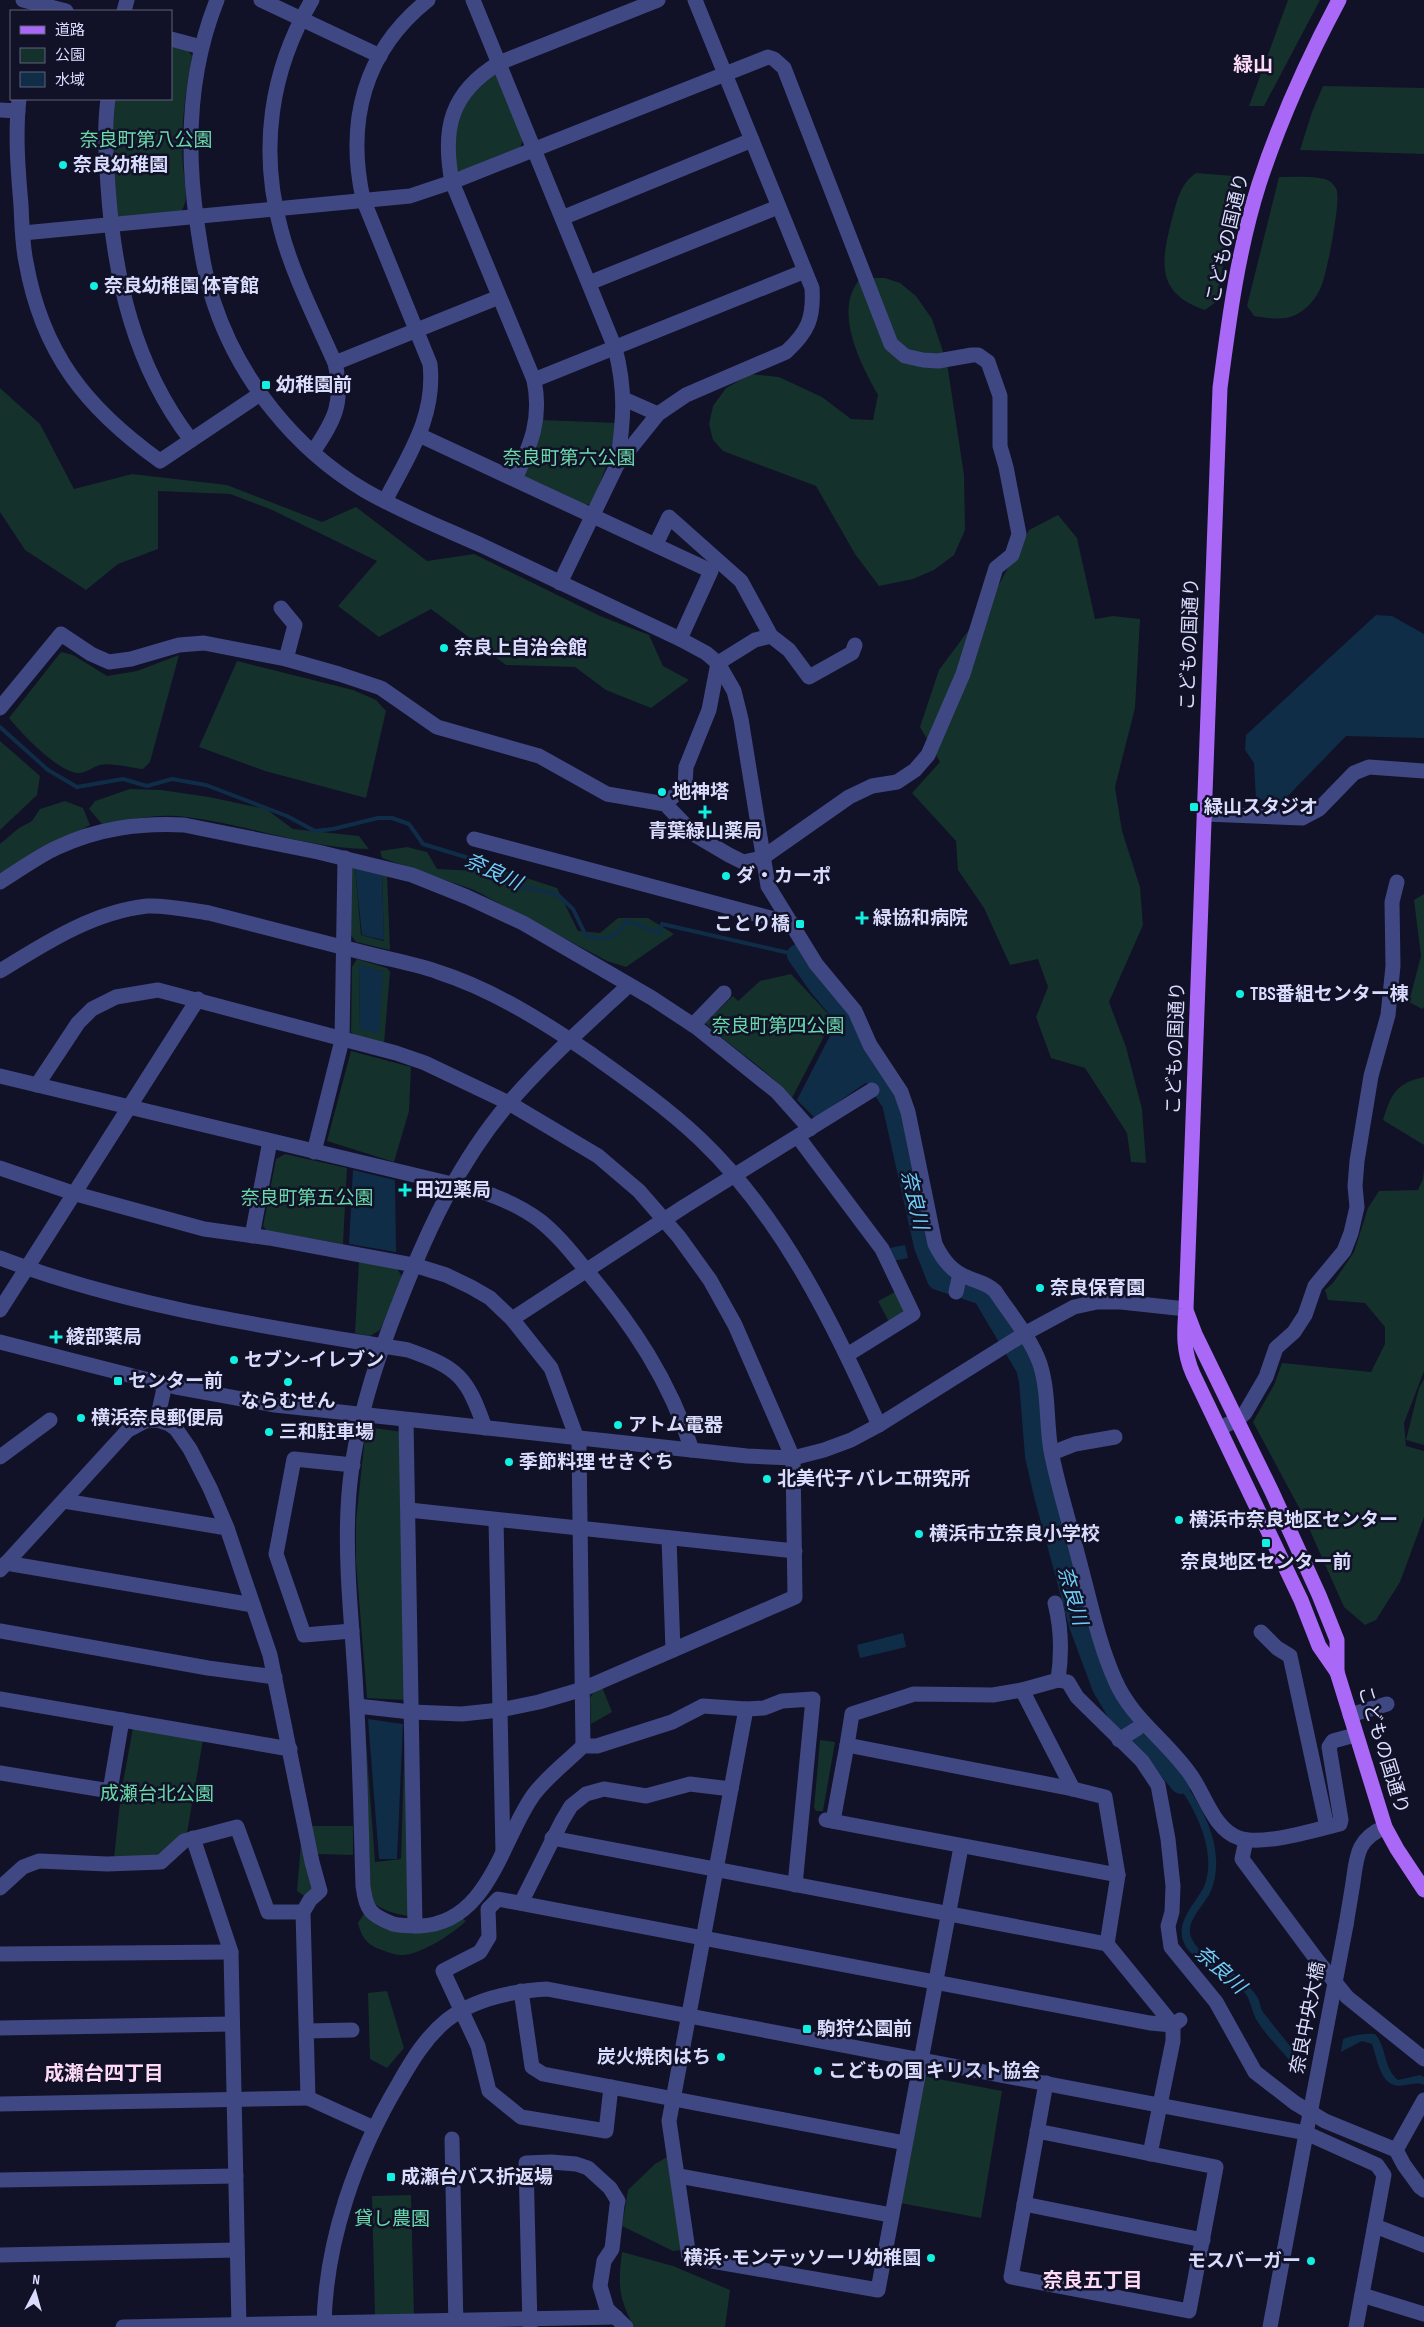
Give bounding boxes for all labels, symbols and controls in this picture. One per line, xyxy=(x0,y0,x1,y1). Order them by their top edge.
legend xyxy=(10,10,172,100)
text: 道路 xyxy=(55,21,85,40)
text: 公園 xyxy=(55,46,85,65)
district label: 緑山 xyxy=(1233,53,1273,77)
text: 水域 xyxy=(55,71,85,90)
park label: 奈良町第八公園 xyxy=(79,129,213,152)
place label: 奈良幼稚園 xyxy=(73,154,168,177)
marker: 奈良幼稚園 xyxy=(57,159,69,171)
street label: こどもの国通り xyxy=(1202,171,1254,305)
place label: 奈良幼稚園 体育館 xyxy=(104,275,259,298)
marker: 奈良幼稚園 体育館 xyxy=(88,280,100,292)
place label: 幼稚園前 xyxy=(276,374,352,397)
marker: 幼稚園前 xyxy=(260,379,272,391)
park label: 奈良町第六公園 xyxy=(502,447,636,470)
street label: こどもの国通り xyxy=(1176,577,1204,711)
place label: 奈良上自治会館 xyxy=(454,637,587,660)
marker: 奈良上自治会館 xyxy=(438,642,450,654)
place label: 地神塔 xyxy=(672,781,729,804)
marker: 地神塔 xyxy=(656,786,668,798)
place label: 緑山スタジオ xyxy=(1204,796,1318,819)
marker: 緑山スタジオ xyxy=(1188,801,1200,813)
marker: 青葉緑山薬局 xyxy=(699,806,711,818)
place label: 青葉緑山薬局 xyxy=(648,820,762,843)
water label: 奈良川 xyxy=(461,848,527,896)
place label: ダ・カーポ xyxy=(736,865,831,888)
marker: ダ・カーポ xyxy=(720,870,732,882)
place label: 緑協和病院 xyxy=(873,907,968,930)
marker: 緑協和病院 xyxy=(855,911,869,925)
place label: ことり橋 xyxy=(714,913,790,936)
marker: ことり橋 xyxy=(794,918,806,930)
street label: こどもの国通り xyxy=(1162,981,1190,1115)
place label: TBS番組センター棟 xyxy=(1250,983,1409,1006)
marker: TBS番組センター棟 xyxy=(1234,988,1246,1000)
park label: 奈良町第四公園 xyxy=(711,1015,845,1038)
water label: 奈良川 xyxy=(896,1168,933,1234)
place label: 田辺薬局 xyxy=(415,1179,491,1202)
marker: 田辺薬局 xyxy=(399,1184,411,1196)
park label: 奈良町第五公園 xyxy=(240,1187,374,1210)
place label: 奈良保育園 xyxy=(1050,1277,1145,1300)
marker: 奈良保育園 xyxy=(1034,1282,1046,1294)
place label: 綾部薬局 xyxy=(66,1326,142,1349)
marker: 綾部薬局 xyxy=(50,1331,62,1343)
place label: セブン-イレブン xyxy=(244,1349,384,1372)
marker: セブン-イレブン xyxy=(228,1354,240,1366)
place label: センター前 xyxy=(128,1370,223,1393)
marker: センター前 xyxy=(112,1375,124,1387)
marker: ならむせん xyxy=(282,1376,294,1388)
place label: ならむせん xyxy=(240,1390,336,1413)
place label: 横浜奈良郵便局 xyxy=(91,1407,224,1430)
marker: 横浜奈良郵便局 xyxy=(75,1412,87,1424)
place label: アトム電器 xyxy=(628,1414,723,1437)
marker: アトム電器 xyxy=(612,1419,624,1431)
place label: 三和駐車場 xyxy=(279,1421,374,1444)
marker: 三和駐車場 xyxy=(263,1426,275,1438)
place label: 季節料理 せきぐち xyxy=(519,1451,674,1474)
marker: 季節料理 せきぐち xyxy=(503,1456,515,1468)
place label: 北美代子 バレエ研究所 xyxy=(777,1468,970,1491)
marker: 北美代子 バレエ研究所 xyxy=(761,1473,773,1485)
place label: 横浜市奈良地区センター xyxy=(1189,1509,1398,1532)
marker: 横浜市奈良地区センター xyxy=(1173,1514,1185,1526)
place label: 横浜市立奈良小学校 xyxy=(929,1523,1100,1546)
marker: 横浜市立奈良小学校 xyxy=(913,1528,925,1540)
marker: 奈良地区センター前 xyxy=(1260,1537,1272,1549)
place label: 奈良地区センター前 xyxy=(1180,1551,1352,1574)
water label: 奈良川 xyxy=(1052,1564,1092,1630)
street label: こどもの国通り xyxy=(1353,1683,1413,1817)
park label: 成瀬台北公園 xyxy=(100,1783,214,1806)
water label: 奈良川 xyxy=(1190,1941,1252,2000)
street label: 奈良中央大橋 xyxy=(1286,1960,1330,2076)
place label: 駒狩公園前 xyxy=(817,2018,912,2041)
marker: 駒狩公園前 xyxy=(801,2023,813,2035)
place label: 炭火焼肉はち xyxy=(597,2046,711,2069)
marker: 炭火焼肉はち xyxy=(715,2051,727,2063)
place label: こどもの国 キリスト協会 xyxy=(828,2060,1040,2083)
district label: 成瀬台四丁目 xyxy=(44,2062,164,2086)
marker: こどもの国 キリスト協会 xyxy=(812,2065,824,2077)
place label: 成瀬台バス折返場 xyxy=(401,2166,553,2189)
marker: 成瀬台バス折返場 xyxy=(385,2171,397,2183)
park label: 貸し農園 xyxy=(354,2208,430,2231)
place label: 横浜･モンテッソーリ幼稚園 xyxy=(683,2247,921,2270)
place label: モスバーガー xyxy=(1187,2250,1301,2273)
marker: 横浜･モンテッソーリ幼稚園 xyxy=(925,2252,937,2264)
marker: モスバーガー xyxy=(1305,2255,1317,2267)
north arrow xyxy=(10,2267,60,2317)
district label: 奈良五丁目 xyxy=(1043,2269,1143,2293)
text: N xyxy=(32,2271,41,2288)

